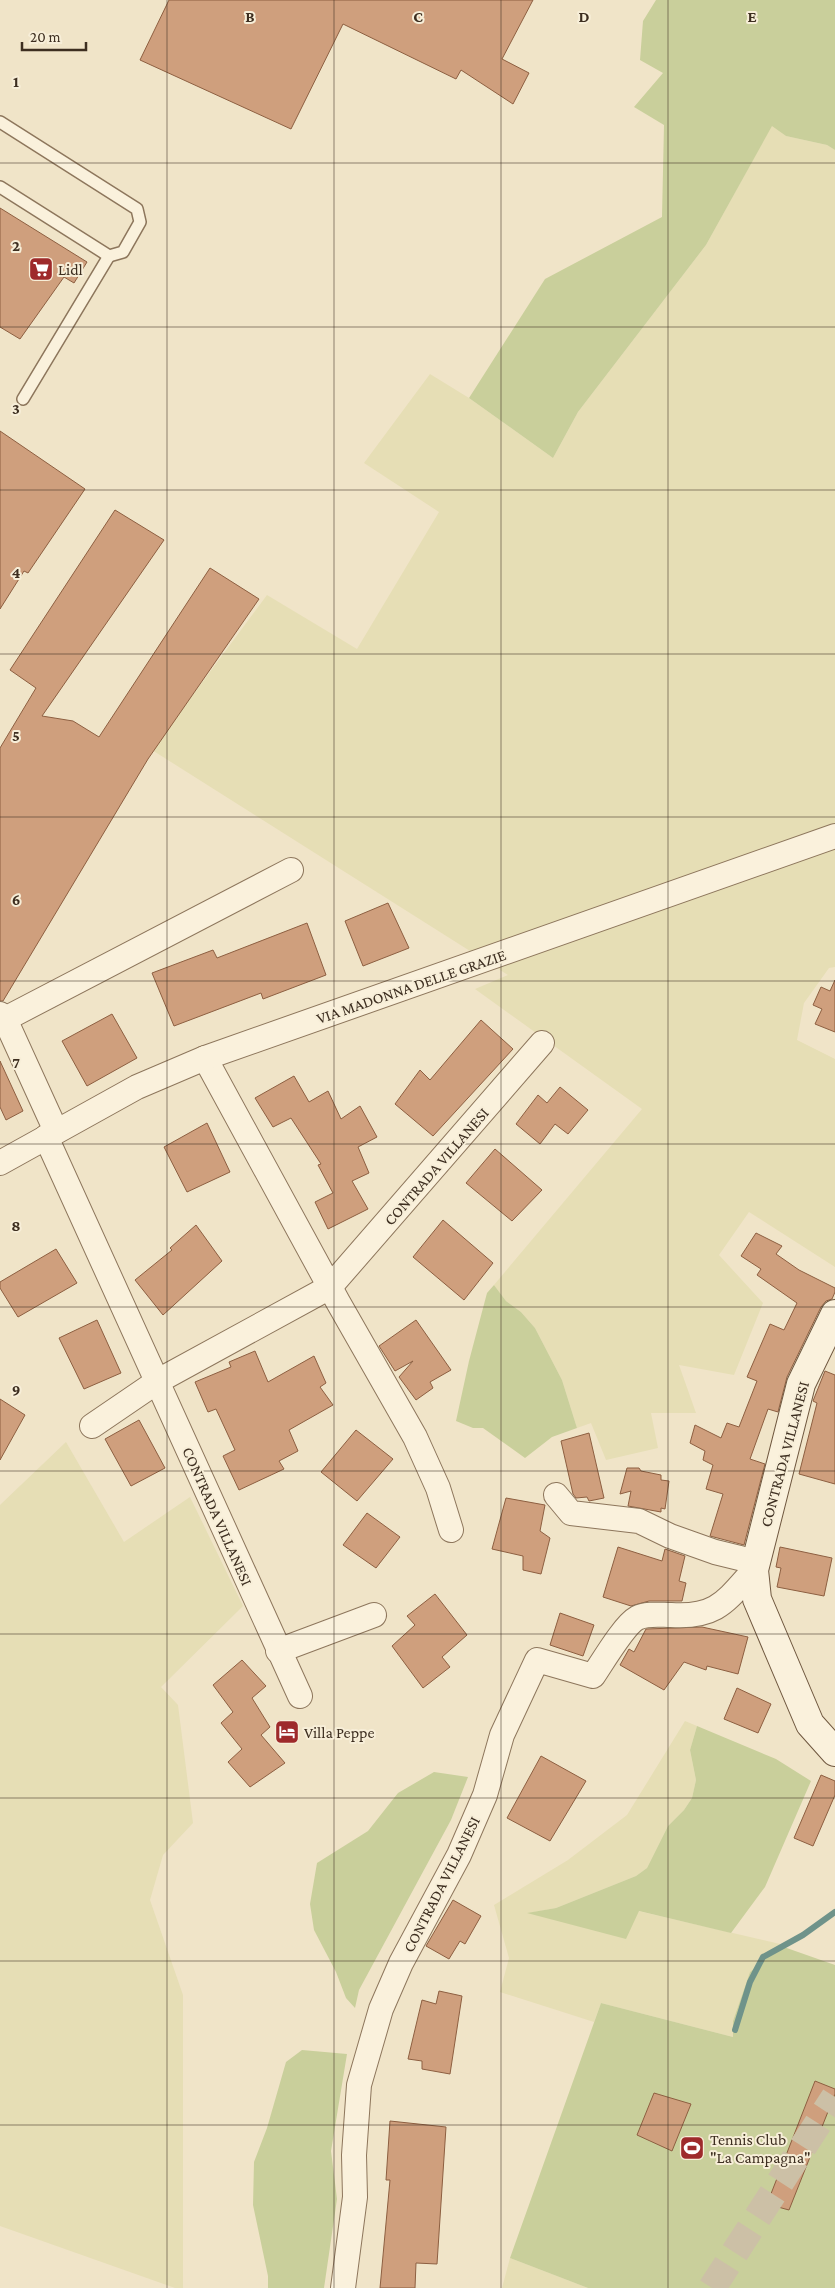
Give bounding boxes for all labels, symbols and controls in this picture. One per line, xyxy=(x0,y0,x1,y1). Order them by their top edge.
text: B xyxy=(245,8,255,25)
text: C xyxy=(413,8,423,25)
text: D xyxy=(578,8,590,25)
text: E xyxy=(747,8,757,25)
scale bar xyxy=(22,20,86,52)
text: 20 m xyxy=(30,29,61,45)
text: 1 xyxy=(13,73,19,90)
text: 2 xyxy=(12,237,20,254)
supermarket icon: Lidl xyxy=(28,256,54,282)
place label: Lidl xyxy=(58,261,83,278)
text: 3 xyxy=(12,400,20,417)
text: 4 xyxy=(12,564,21,581)
text: 5 xyxy=(12,727,20,744)
text: 6 xyxy=(12,891,20,908)
street label: VIA MADONNA DELLE GRAZIE xyxy=(314,946,508,1027)
text: 7 xyxy=(12,1054,20,1071)
street label: CONTRADA VILLANESI xyxy=(381,1104,492,1229)
text: 8 xyxy=(11,1217,21,1234)
street label: CONTRADA VILLANESI xyxy=(757,1379,812,1529)
text: 9 xyxy=(12,1381,20,1398)
street label: CONTRADA VILLANESI xyxy=(179,1444,256,1588)
hotel icon: Villa Peppe xyxy=(274,1719,300,1745)
place label: Villa Peppe xyxy=(304,1724,374,1742)
street label: CONTRADA VILLANESI xyxy=(400,1813,483,1955)
place label: Tennis Club "La Campagna" xyxy=(710,2131,811,2167)
sports icon: Tennis Club "La Campagna" xyxy=(679,2135,705,2161)

